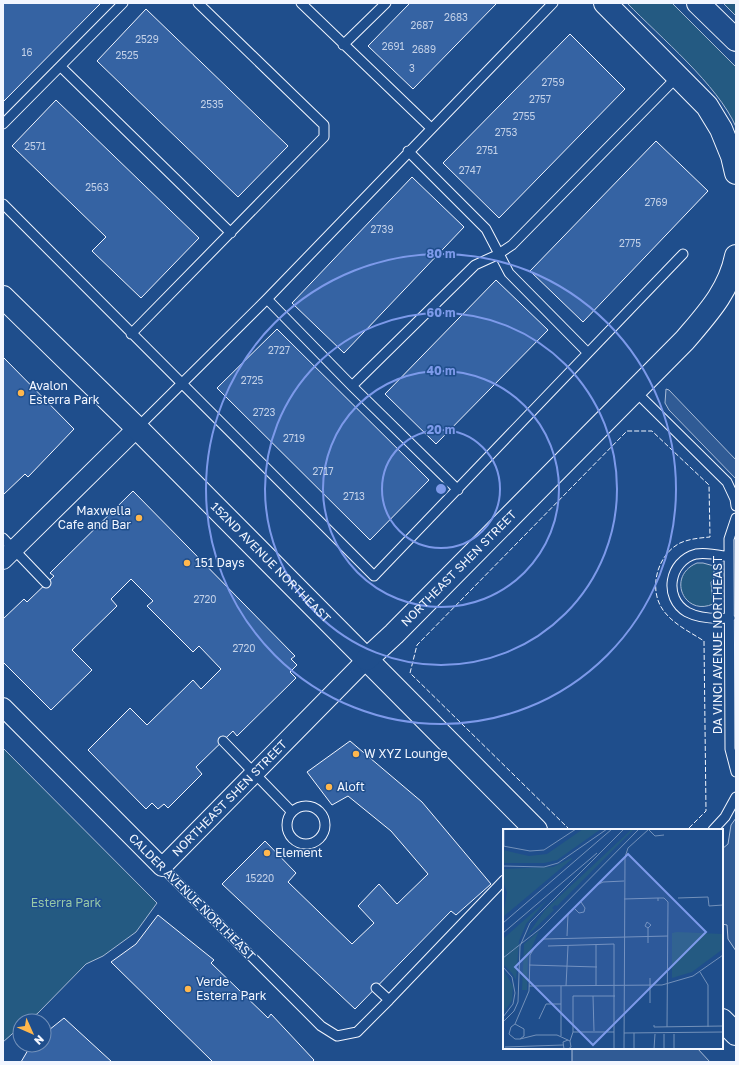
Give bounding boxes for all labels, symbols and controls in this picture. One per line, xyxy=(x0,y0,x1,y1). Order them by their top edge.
house number: 2683 xyxy=(444,11,468,23)
house number: 2687 xyxy=(410,19,434,31)
house number: 2529 xyxy=(135,33,159,45)
house number: 2691 xyxy=(382,40,405,52)
house number: 2689 xyxy=(412,43,436,55)
house number: 16 xyxy=(22,46,32,58)
house number: 2525 xyxy=(115,49,139,61)
house number: 3 xyxy=(409,62,415,74)
house number: 2759 xyxy=(542,76,564,88)
house number: 2757 xyxy=(529,93,551,105)
house number: 2535 xyxy=(200,98,224,110)
house number: 2755 xyxy=(513,110,536,122)
house number: 2753 xyxy=(495,126,518,138)
house number: 2571 xyxy=(24,140,46,152)
house number: 2751 xyxy=(476,144,498,156)
house number: 2747 xyxy=(459,164,481,176)
house number: 2563 xyxy=(85,181,109,193)
house number: 2769 xyxy=(644,196,668,208)
house number: 2739 xyxy=(371,223,394,235)
house number: 2775 xyxy=(619,237,641,249)
text: 80 m xyxy=(427,246,455,261)
text: 60 m xyxy=(427,305,455,320)
house number: 2727 xyxy=(268,344,290,356)
text: 40 m xyxy=(427,363,455,378)
house number: 2725 xyxy=(241,374,264,386)
place label: Avalon Esterra Park xyxy=(29,378,100,407)
marker: Avalon Esterra Park xyxy=(16,388,26,398)
house number: 2723 xyxy=(253,406,276,418)
text: 20 m xyxy=(427,422,455,437)
house number: 2719 xyxy=(283,432,305,444)
house number: 2717 xyxy=(312,465,334,477)
centre of rings xyxy=(434,482,448,496)
house number: 2713 xyxy=(343,490,365,502)
street label: 152ND AVENUE NORTHEAST xyxy=(208,499,334,626)
place label: Maxwella Cafe and Bar xyxy=(58,503,131,532)
street label: NORTHEAST SHEN STREET xyxy=(398,506,520,629)
marker: Maxwella Cafe and Bar xyxy=(134,513,144,523)
place label: 151 Days xyxy=(195,555,245,570)
street label: DA VINCI AVENUE NORTHEAST xyxy=(710,555,725,734)
marker: 151 Days xyxy=(182,558,192,568)
house number: 2720 xyxy=(193,593,217,605)
house number: 2720 xyxy=(232,642,256,654)
street label: NORTHEAST SHEN STREET xyxy=(169,736,290,859)
place label: W XYZ Lounge xyxy=(364,746,447,761)
marker: W XYZ Lounge xyxy=(351,749,361,759)
place label: Aloft xyxy=(337,779,365,794)
marker: Aloft xyxy=(324,782,334,792)
inset map xyxy=(503,829,723,1049)
street label: CALDER AVENUE NORTHEAST xyxy=(126,830,259,964)
place label: Element xyxy=(275,845,323,860)
marker: Element xyxy=(262,848,272,858)
house number: 15220 xyxy=(246,872,274,884)
park label: Esterra Park xyxy=(31,895,101,910)
place label: Verde Esterra Park xyxy=(196,974,267,1003)
marker: Verde Esterra Park xyxy=(183,984,193,994)
north arrow xyxy=(12,1013,52,1053)
text: N xyxy=(32,1033,47,1048)

